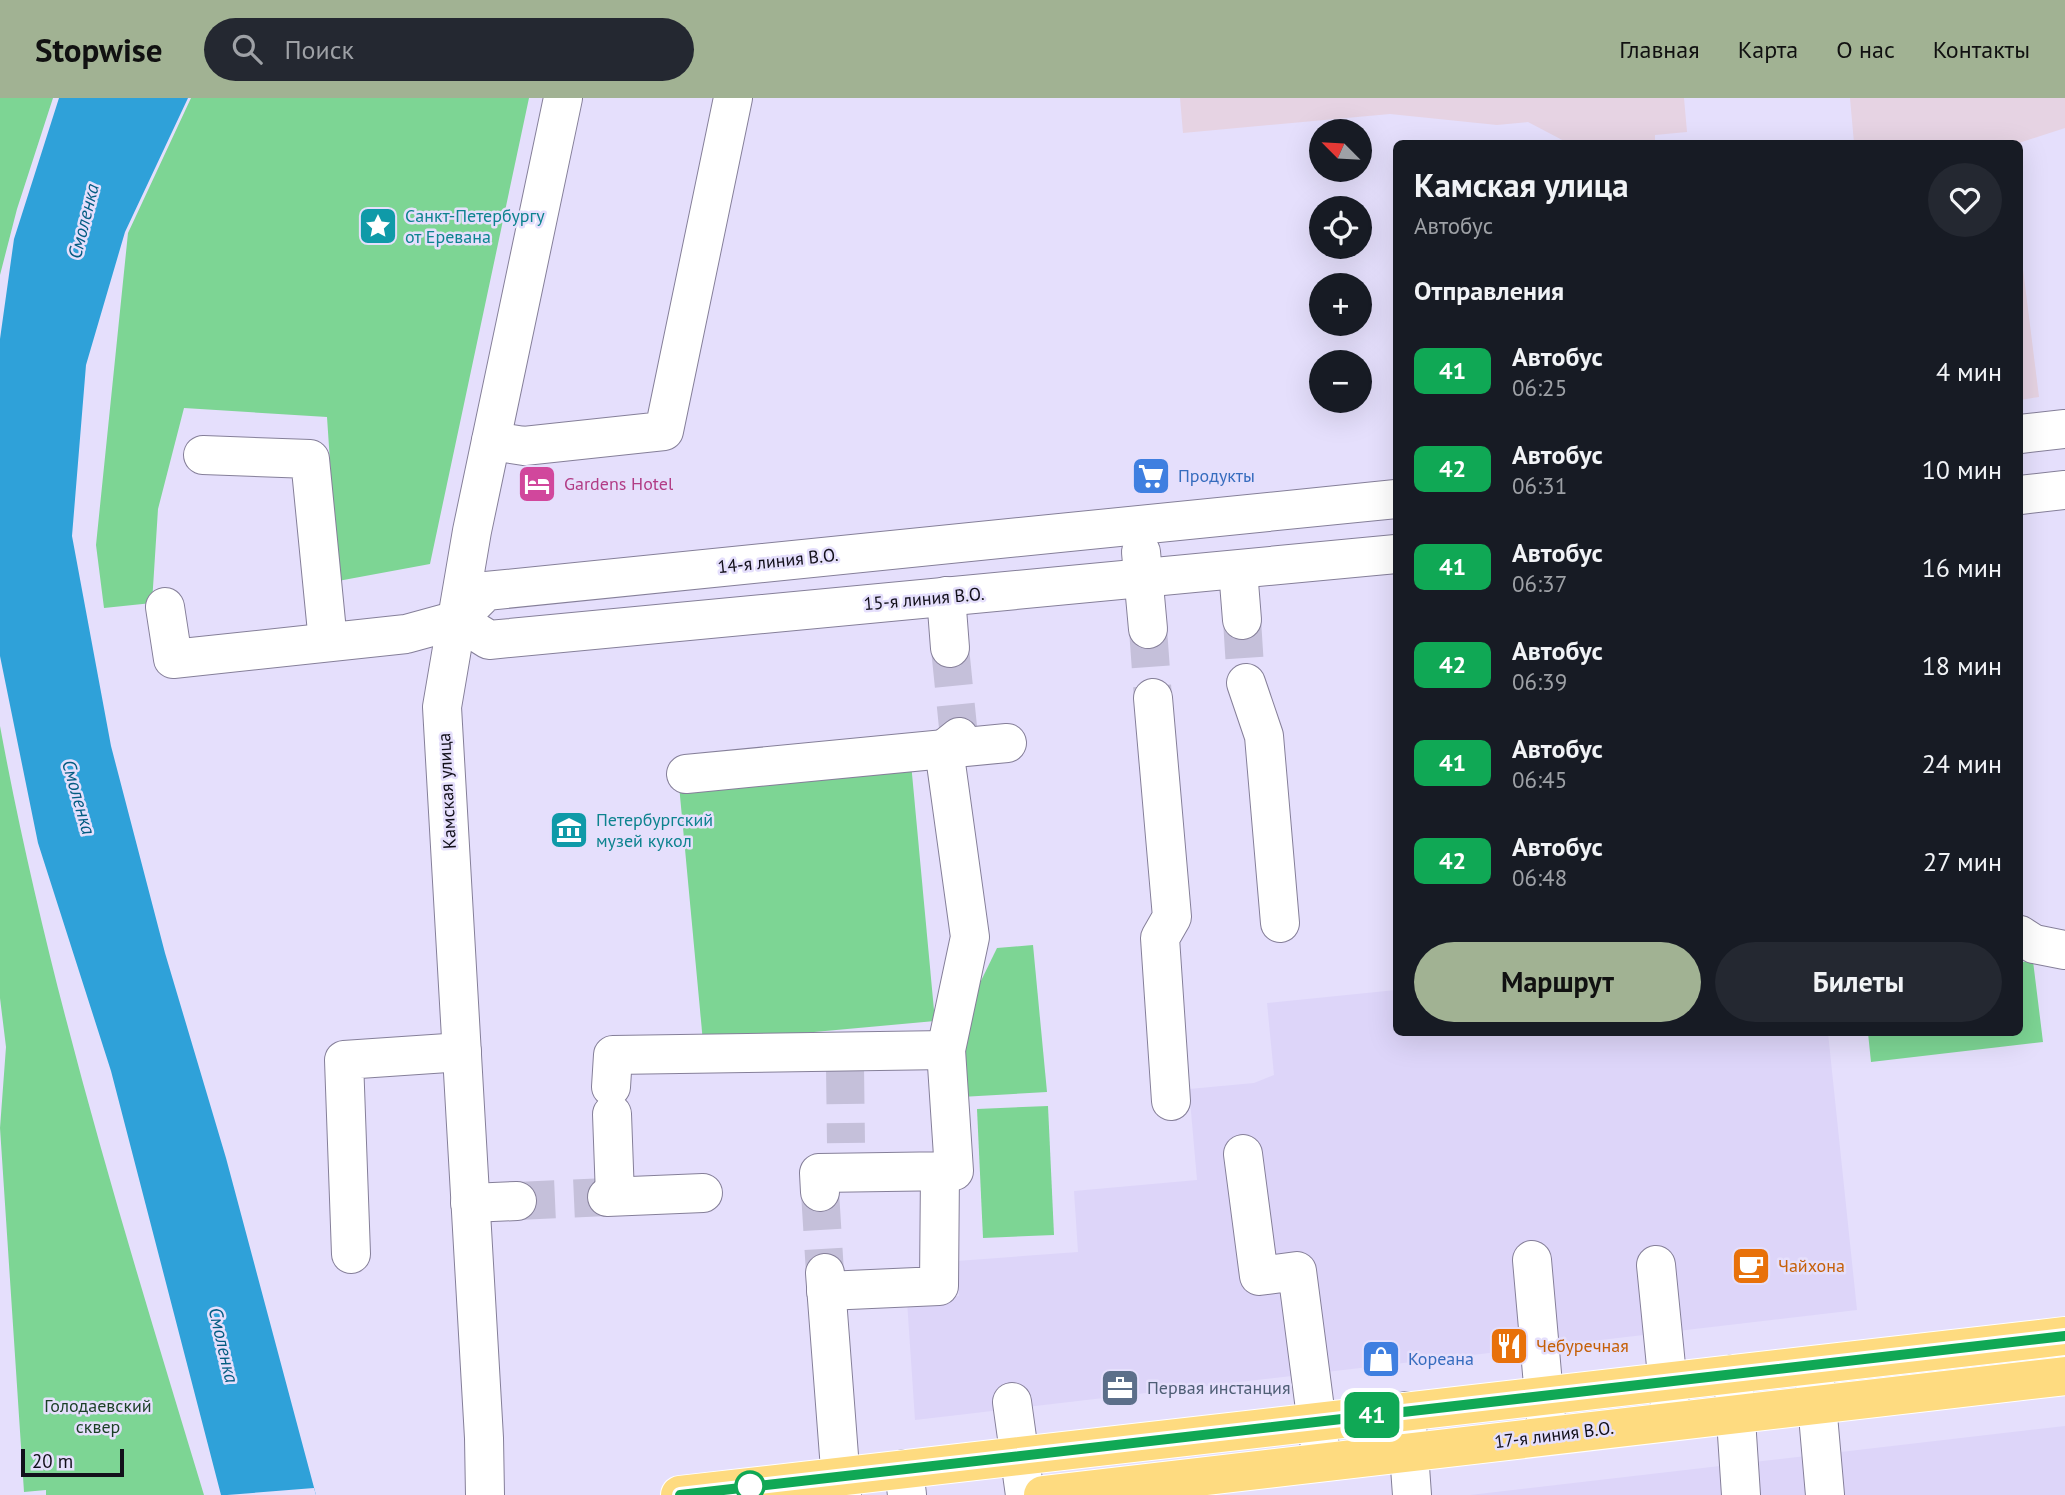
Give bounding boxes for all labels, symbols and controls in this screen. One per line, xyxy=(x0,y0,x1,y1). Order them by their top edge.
search box xyxy=(204,18,694,81)
text: Stopwise xyxy=(35,28,162,71)
icon: search xyxy=(228,30,266,68)
text: Поиск xyxy=(284,33,354,66)
text: Главная xyxy=(1619,34,1700,65)
text: Карта xyxy=(1738,34,1798,65)
text: О нас xyxy=(1836,34,1895,65)
text: Контакты xyxy=(1933,34,2030,65)
north arrow xyxy=(1309,119,1372,182)
map controls xyxy=(1309,119,1372,413)
text: Камская улица xyxy=(1414,163,1629,206)
button: heart xyxy=(1928,163,2002,237)
water label: Смоленка xyxy=(62,180,104,261)
button: locate xyxy=(1309,196,1372,259)
place label: Санкт-Петербургу от Еревана xyxy=(405,204,545,248)
place icon: Санкт-Петербургу от Еревана xyxy=(357,205,399,247)
text: Автобус xyxy=(1414,211,1493,240)
button: + xyxy=(1309,273,1372,336)
text: Отправления xyxy=(1414,274,1564,307)
text: Автобус xyxy=(1512,340,1603,373)
button: − xyxy=(1309,350,1372,413)
text: 41 xyxy=(1439,355,1466,386)
text: 4 мин xyxy=(1936,355,2002,388)
text: 06:25 xyxy=(1512,373,1567,402)
text: Автобус xyxy=(1512,438,1603,471)
text: 42 xyxy=(1439,453,1466,484)
text: 10 мин xyxy=(1922,453,2002,486)
supermarket icon: Продукты xyxy=(1130,455,1172,497)
hotel icon: Gardens Hotel xyxy=(516,463,558,505)
place label: Продукты xyxy=(1178,464,1255,487)
text: 06:31 xyxy=(1512,471,1567,500)
place label: Gardens Hotel xyxy=(564,472,674,495)
text: Автобус xyxy=(1512,536,1603,569)
street label: 14-я линия В.О. xyxy=(716,543,839,578)
text: 41 xyxy=(1439,551,1466,582)
text: 16 мин xyxy=(1922,551,2002,584)
text: 06:37 xyxy=(1512,569,1567,598)
street label: 15-я линия В.О. xyxy=(863,582,985,615)
text: Автобус xyxy=(1512,634,1603,667)
text: 42 xyxy=(1439,649,1466,680)
text: 18 мин xyxy=(1922,649,2002,682)
text: 06:39 xyxy=(1512,667,1567,696)
street label: Камская улица xyxy=(432,732,461,850)
text: Автобус xyxy=(1512,732,1603,765)
text: 41 xyxy=(1439,747,1466,778)
text: 24 мин xyxy=(1922,747,2002,780)
water label: Смоленка xyxy=(57,757,101,838)
text: 06:45 xyxy=(1512,765,1567,794)
place label: Петербургский музей кукол xyxy=(596,808,713,852)
museum icon: Петербургский музей кукол xyxy=(548,809,590,851)
text: Автобус xyxy=(1512,830,1603,863)
text: 42 xyxy=(1439,845,1466,876)
text: 27 мин xyxy=(1923,845,2002,878)
text: 06:48 xyxy=(1512,863,1567,892)
button: Маршрут xyxy=(1414,942,1701,1022)
button: Билеты xyxy=(1715,942,2002,1022)
cafe icon: Чайхона xyxy=(1730,1245,1772,1287)
place label: Чайхона xyxy=(1778,1254,1845,1277)
water label: Смоленка xyxy=(204,1305,244,1386)
restaurant icon: Чебуречная xyxy=(1488,1325,1530,1367)
place label: Чебуречная xyxy=(1536,1334,1629,1357)
shop icon: Кореана xyxy=(1360,1338,1402,1380)
place label: Кореана xyxy=(1408,1347,1474,1370)
office icon: Первая инстанция xyxy=(1099,1367,1141,1409)
place label: Первая инстанция xyxy=(1147,1376,1290,1399)
line badge: 41 xyxy=(1340,1392,1404,1438)
park label: Голодаевский сквер xyxy=(44,1394,152,1438)
text: 41 xyxy=(1358,1399,1386,1430)
street label: 17-я линия В.О. xyxy=(1493,1416,1615,1453)
scale bar xyxy=(21,1446,124,1478)
text: 20 m xyxy=(32,1449,73,1473)
unlabelled marker xyxy=(735,1471,765,1495)

